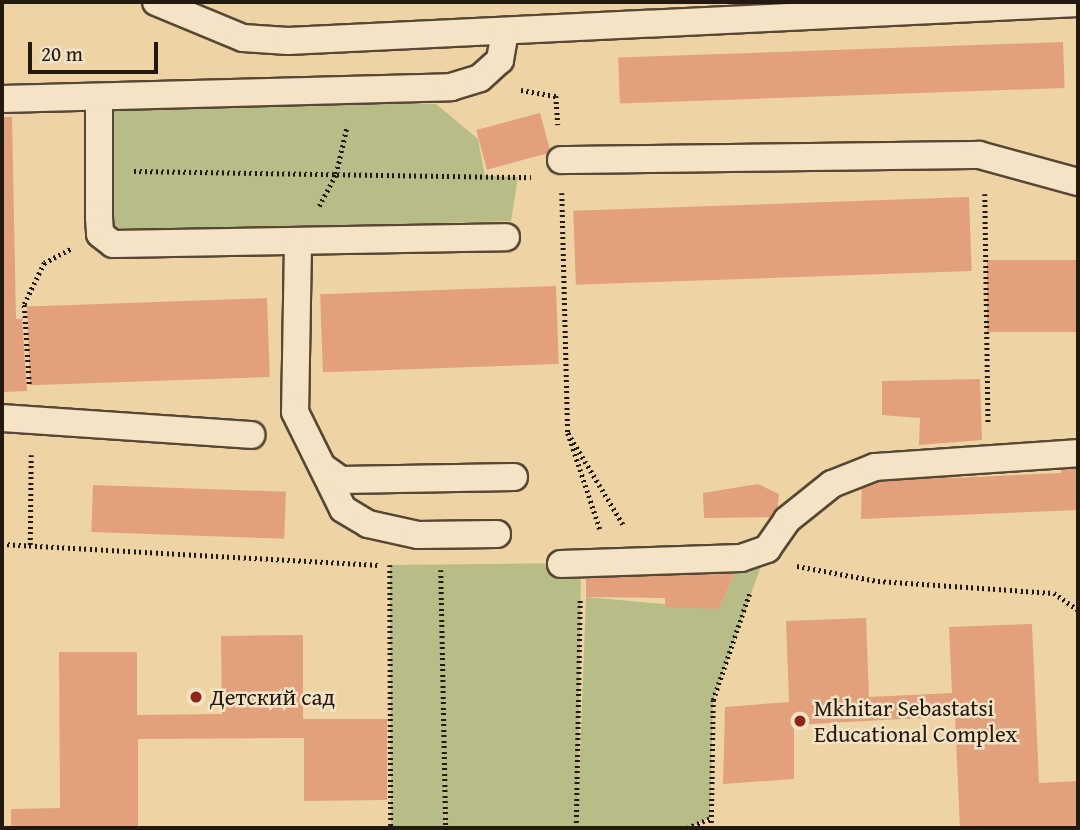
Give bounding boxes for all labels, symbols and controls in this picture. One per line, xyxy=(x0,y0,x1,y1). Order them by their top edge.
scale bar xyxy=(32,28,161,72)
text: 20 m xyxy=(41,38,83,69)
place label: Детский сад xyxy=(210,683,335,711)
marker: Детский сад xyxy=(188,689,204,705)
place label: Mkhitar Sebastatsi Educational Complex xyxy=(814,694,1017,748)
marker: Mkhitar Sebastatsi Educational Complex xyxy=(792,713,808,729)

